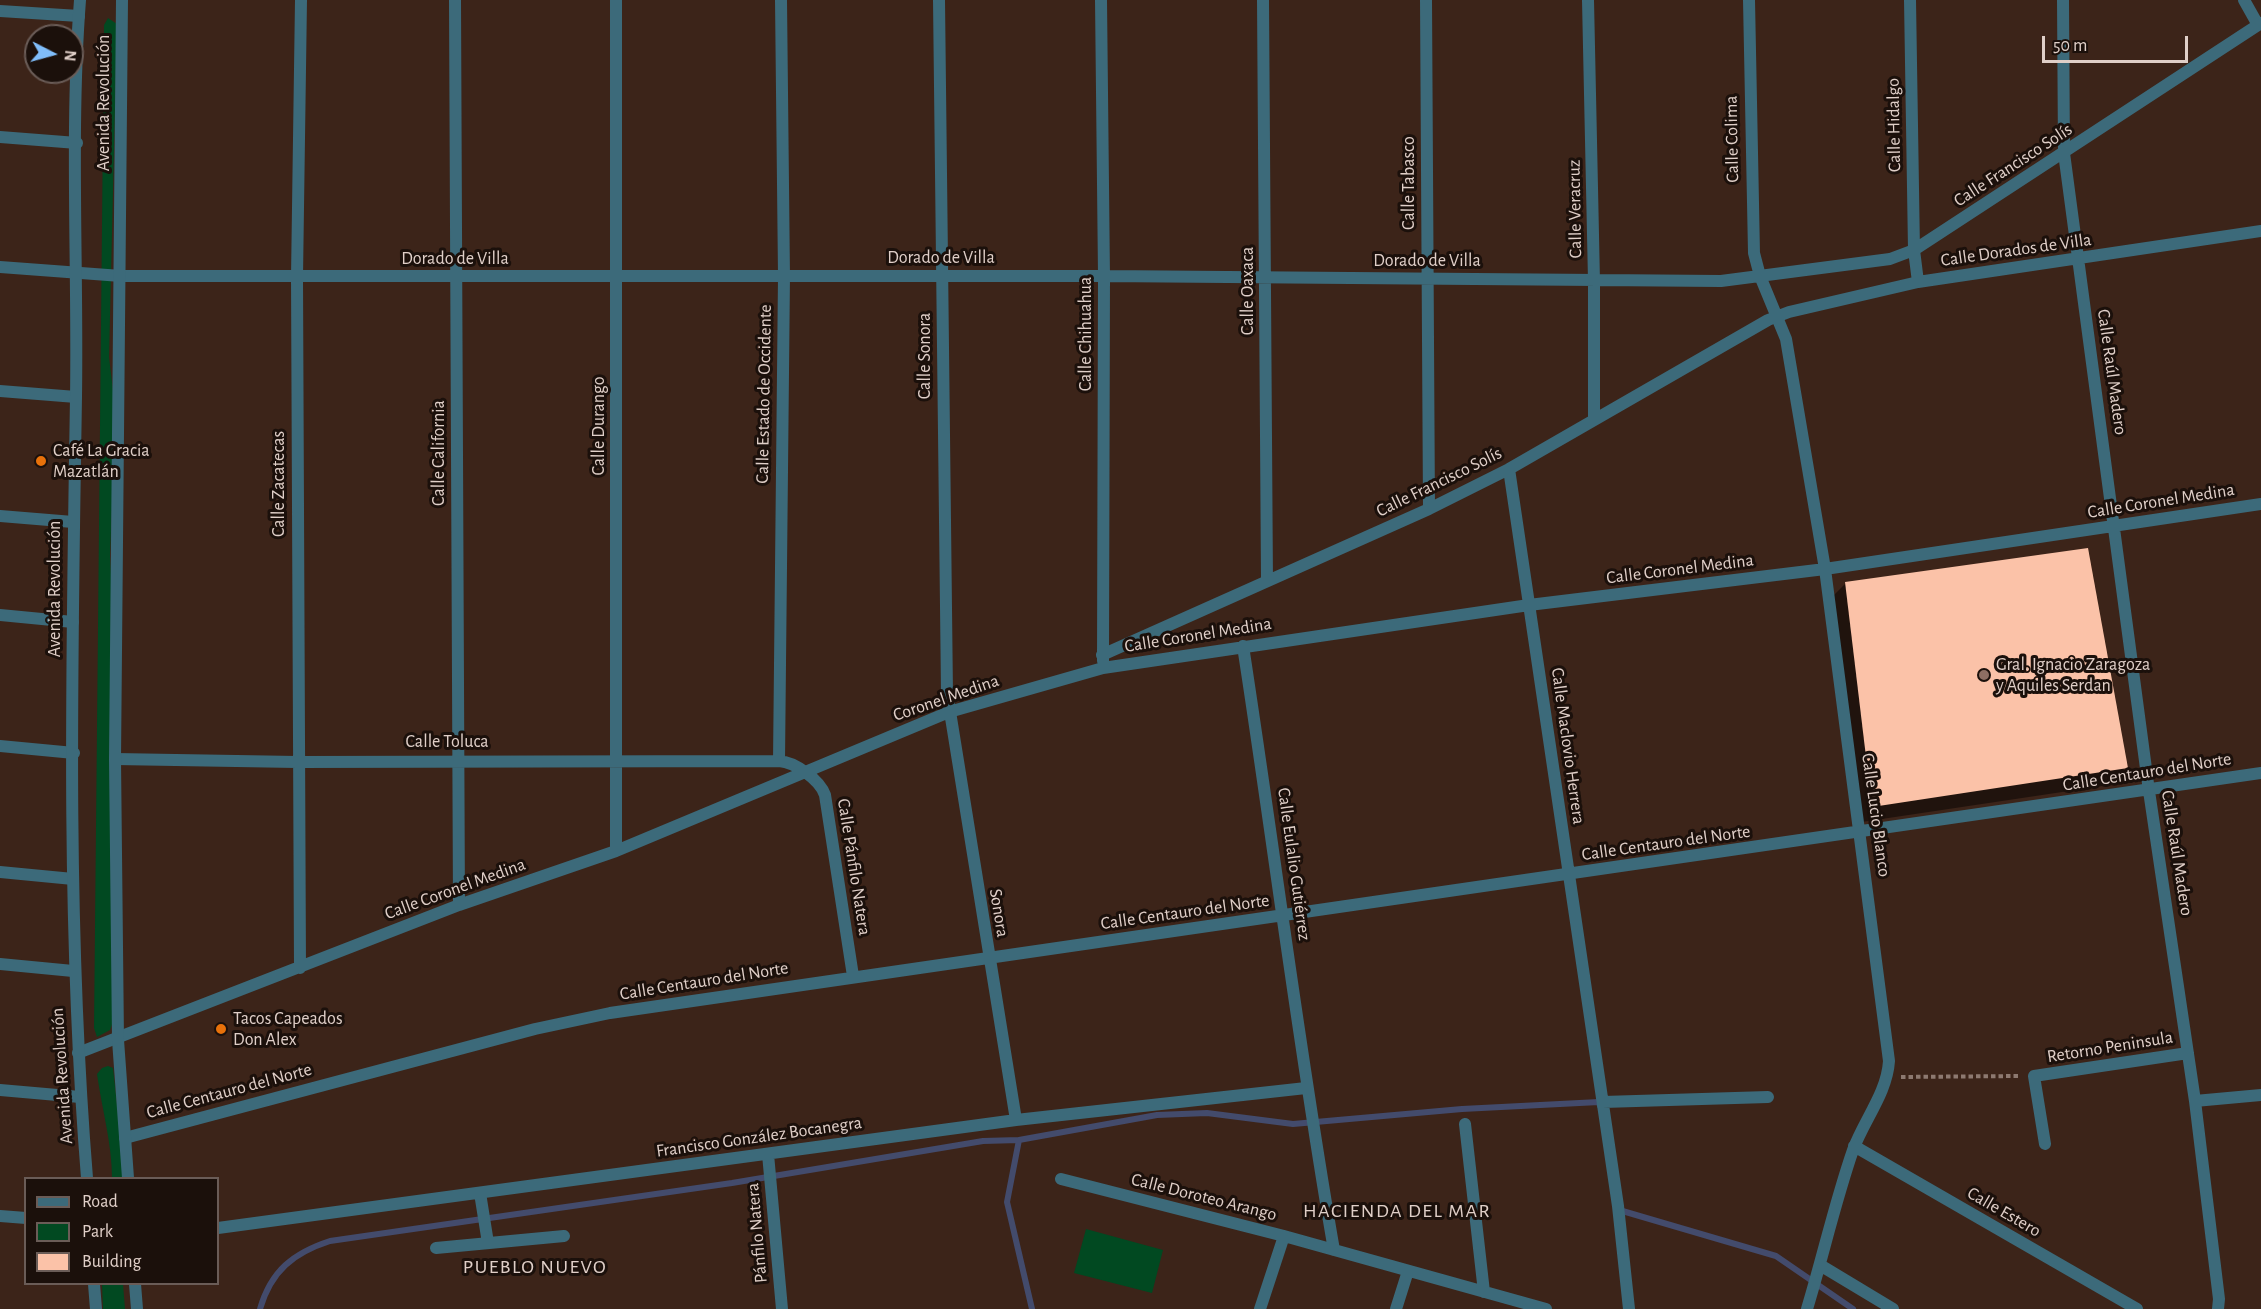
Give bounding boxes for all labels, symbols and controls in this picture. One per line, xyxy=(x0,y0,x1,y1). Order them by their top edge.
north arrow xyxy=(24,24,84,84)
scale bar xyxy=(2045,24,2190,62)
street label: Avenida Revolución xyxy=(93,35,115,171)
text: 50 m xyxy=(2053,37,2087,55)
text: N xyxy=(61,49,78,62)
street label: Calle Hidalgo xyxy=(1882,78,1906,172)
street label: Calle Colima xyxy=(1720,95,1744,183)
street label: Calle Francisco Solís xyxy=(1950,119,2076,211)
street label: Calle Tabasco xyxy=(1398,136,1420,230)
street label: Calle Veracruz xyxy=(1563,160,1587,258)
street label: Calle Dorados de Villa xyxy=(1939,229,2093,271)
street label: Dorado de Villa xyxy=(887,247,995,269)
street label: Calle Oaxaca xyxy=(1237,247,1259,335)
street label: Dorado de Villa xyxy=(401,248,509,270)
street label: Dorado de Villa xyxy=(1373,250,1481,272)
street label: Calle Chihuahua xyxy=(1075,277,1097,391)
street label: Calle Estado de Occidente xyxy=(752,304,776,484)
street label: Calle Raúl Madero xyxy=(2092,308,2132,436)
street label: Calle Sonora xyxy=(914,313,936,399)
street label: Calle Durango xyxy=(588,376,610,476)
street label: Calle California xyxy=(428,400,450,506)
street label: Calle Zacatecas xyxy=(268,431,290,537)
place label: Café La Gracia Mazatlán xyxy=(53,440,150,482)
street label: Calle Francisco Solís xyxy=(1373,442,1505,522)
marker: Café La Gracia Mazatlán xyxy=(34,454,48,468)
street label: Calle Coronel Medina xyxy=(2086,479,2236,523)
street label: Avenida Revolución xyxy=(44,521,66,657)
street label: Calle Coronel Medina xyxy=(1605,549,1755,589)
street label: Calle Coronel Medina xyxy=(1123,613,1273,657)
place label: Gral. Ignacio Zaragoza y Aquiles Serdan xyxy=(1996,654,2150,696)
street label: Calle Maclovio Herrera xyxy=(1546,666,1590,826)
marker: Gral. Ignacio Zaragoza y Aquiles Serdan xyxy=(1977,668,1991,682)
street label: Coronel Medina xyxy=(890,670,1002,726)
street label: Calle Toluca xyxy=(406,731,488,753)
street label: Calle Centauro del Norte xyxy=(2061,748,2233,796)
street label: Calle Lucio Blanco xyxy=(1857,752,1895,878)
street label: Calle Eulalio Gutiérrez xyxy=(1273,786,1315,942)
street label: Calle Raúl Madero xyxy=(2156,789,2198,917)
street label: Calle Pánfilo Natera xyxy=(833,797,875,937)
street label: Calle Centauro del Norte xyxy=(1580,820,1752,866)
street label: Calle Coronel Medina xyxy=(382,853,528,925)
street label: Sonora xyxy=(985,887,1013,939)
street label: Calle Centauro del Norte xyxy=(1099,889,1271,935)
street label: Calle Centauro del Norte xyxy=(618,957,790,1005)
street label: Avenida Revolución xyxy=(46,1007,78,1145)
place label: Tacos Capeados Don Alex xyxy=(233,1008,343,1050)
marker: Tacos Capeados Don Alex xyxy=(214,1022,228,1036)
street label: Retorno Peninsula xyxy=(2046,1026,2174,1068)
street label: Calle Centauro del Norte xyxy=(144,1059,314,1123)
street label: Francisco González Bocanegra xyxy=(655,1112,863,1162)
street label: Calle Doroteo Arango xyxy=(1129,1168,1279,1226)
legend xyxy=(24,1177,219,1285)
street label: Pánfilo Natera xyxy=(742,1182,772,1284)
street label: Calle Estero xyxy=(1963,1182,2045,1242)
text: Road xyxy=(82,1193,118,1211)
district label: HACIENDA DEL MAR xyxy=(1303,1199,1491,1223)
text: Park xyxy=(82,1223,113,1241)
text: Building xyxy=(82,1253,141,1271)
district label: PUEBLO NUEVO xyxy=(463,1255,607,1279)

